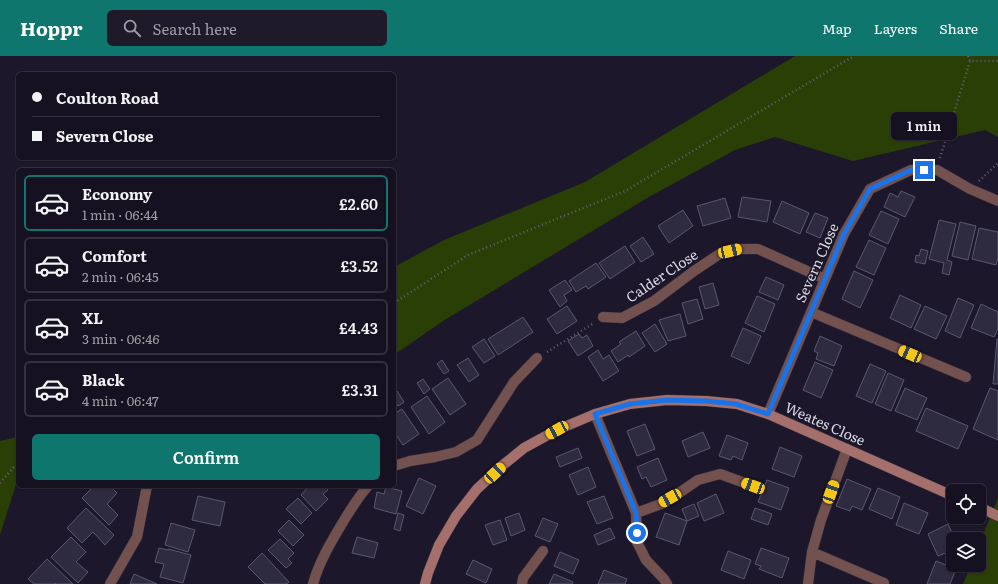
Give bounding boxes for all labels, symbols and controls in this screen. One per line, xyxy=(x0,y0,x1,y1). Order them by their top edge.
search box xyxy=(107,10,387,46)
text: Hoppr xyxy=(20,14,83,42)
icon: search xyxy=(121,17,143,39)
text: Search here xyxy=(153,17,237,40)
text: Map xyxy=(822,18,852,38)
text: Layers xyxy=(874,18,917,38)
text: Share xyxy=(939,18,978,38)
text: Coulton Road xyxy=(56,86,159,109)
callout: 1 min xyxy=(891,112,957,140)
text: 1 min xyxy=(907,116,941,135)
text: Severn Close xyxy=(56,124,153,147)
route end xyxy=(915,161,933,179)
text: Economy xyxy=(82,182,152,205)
icon: car xyxy=(34,185,70,221)
text: £2.60 xyxy=(339,192,378,215)
text: 1 min · 06:44 xyxy=(82,205,158,224)
street label: Severn Close xyxy=(790,220,843,305)
car xyxy=(717,242,743,260)
text: Comfort xyxy=(82,244,147,267)
street label: Calder Close xyxy=(622,244,701,307)
icon: car xyxy=(34,247,70,283)
text: £3.52 xyxy=(340,254,378,277)
text: 2 min · 06:45 xyxy=(82,267,159,286)
text: XL xyxy=(82,306,103,329)
icon: car xyxy=(34,309,70,345)
text: £4.43 xyxy=(339,316,378,339)
text: 3 min · 06:46 xyxy=(82,329,159,348)
car xyxy=(897,344,923,364)
text: Black xyxy=(82,368,125,391)
icon: car xyxy=(34,371,70,407)
text: £3.31 xyxy=(342,378,378,401)
text: 4 min · 06:47 xyxy=(82,391,159,410)
street label: Weates Close xyxy=(782,396,869,450)
car xyxy=(544,419,570,441)
button: Confirm xyxy=(32,434,380,480)
car xyxy=(482,460,508,486)
car xyxy=(740,476,766,496)
car xyxy=(821,479,841,505)
map controls xyxy=(946,484,986,572)
button: locate xyxy=(946,484,986,524)
car xyxy=(657,487,683,509)
route start xyxy=(628,524,646,542)
button: layers xyxy=(946,532,986,572)

